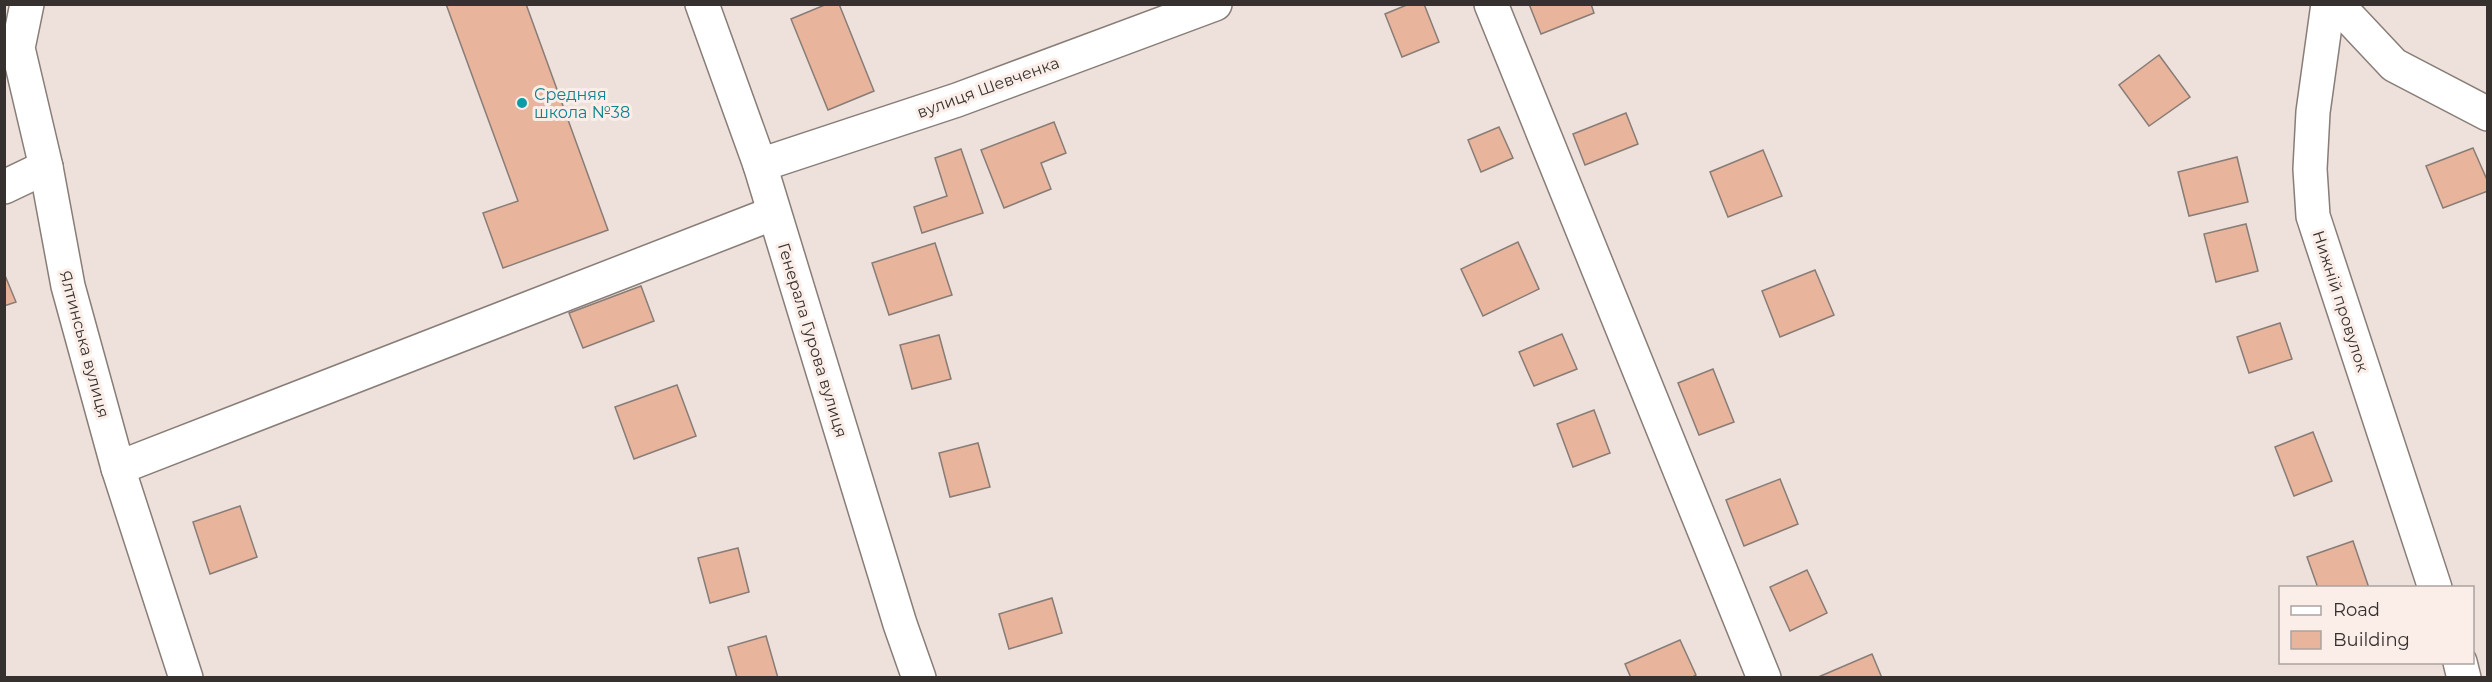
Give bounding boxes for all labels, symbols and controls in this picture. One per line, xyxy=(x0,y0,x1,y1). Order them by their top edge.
street label: вулиця Шевченка xyxy=(914,53,1062,122)
place label: Средняя школа №38 xyxy=(534,85,630,122)
marker: Средняя школа №38 xyxy=(515,96,529,110)
street label: Нижній провулок xyxy=(2309,228,2373,375)
street label: Генерала Гурова вулиця xyxy=(774,241,851,440)
street label: Ялтинська вулиця xyxy=(56,268,113,420)
legend xyxy=(2279,586,2474,664)
text: Road xyxy=(2333,599,2380,621)
text: Building xyxy=(2333,629,2410,651)

